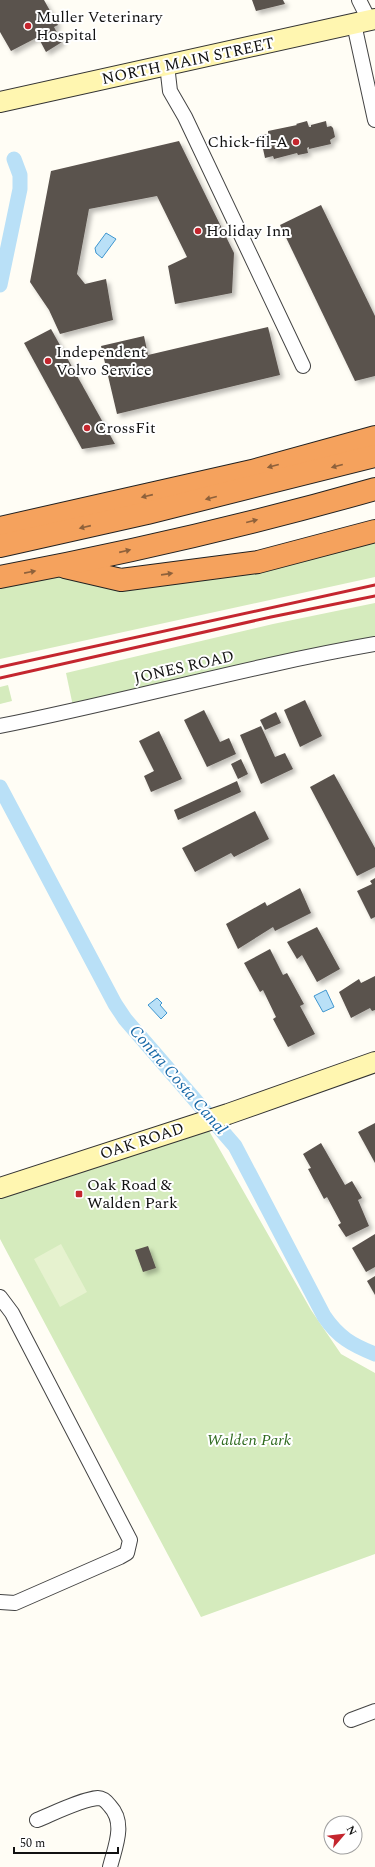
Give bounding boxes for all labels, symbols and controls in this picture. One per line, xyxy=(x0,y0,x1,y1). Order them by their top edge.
place label: Muller Veterinary Hospital xyxy=(36,5,164,47)
marker: Muller Veterinary Hospital xyxy=(23,21,33,31)
street label: NORTH MAIN STREET xyxy=(100,31,277,91)
place label: Chick-fil-A xyxy=(207,130,288,154)
marker: Chick-fil-A xyxy=(291,137,301,147)
place label: Holiday Inn xyxy=(206,219,291,243)
marker: Holiday Inn xyxy=(193,226,203,236)
place label: Independent Volvo Service xyxy=(56,340,152,382)
marker: Independent Volvo Service xyxy=(43,356,53,366)
place label: CrossFit xyxy=(95,416,156,440)
marker: CrossFit xyxy=(82,423,92,433)
one-way arrow xyxy=(267,463,279,469)
one-way arrow xyxy=(331,463,343,469)
one-way arrow xyxy=(141,493,153,499)
one-way arrow xyxy=(205,495,217,501)
one-way arrow xyxy=(246,518,258,524)
one-way arrow xyxy=(79,525,91,531)
one-way arrow xyxy=(119,547,131,553)
one-way arrow xyxy=(24,568,36,574)
one-way arrow xyxy=(161,571,173,577)
street label: JONES ROAD xyxy=(132,644,236,690)
water label: Contra Costa Canal xyxy=(123,1019,234,1141)
street label: OAK ROAD xyxy=(97,1116,187,1166)
place label: Oak Road & Walden Park xyxy=(87,1173,178,1215)
marker: Oak Road & Walden Park xyxy=(74,1189,84,1199)
park label: Walden Park xyxy=(207,1428,292,1452)
north arrow xyxy=(323,1815,363,1855)
text: N xyxy=(342,1823,361,1839)
scale bar xyxy=(14,1829,118,1855)
text: 50 m xyxy=(20,1834,45,1853)

